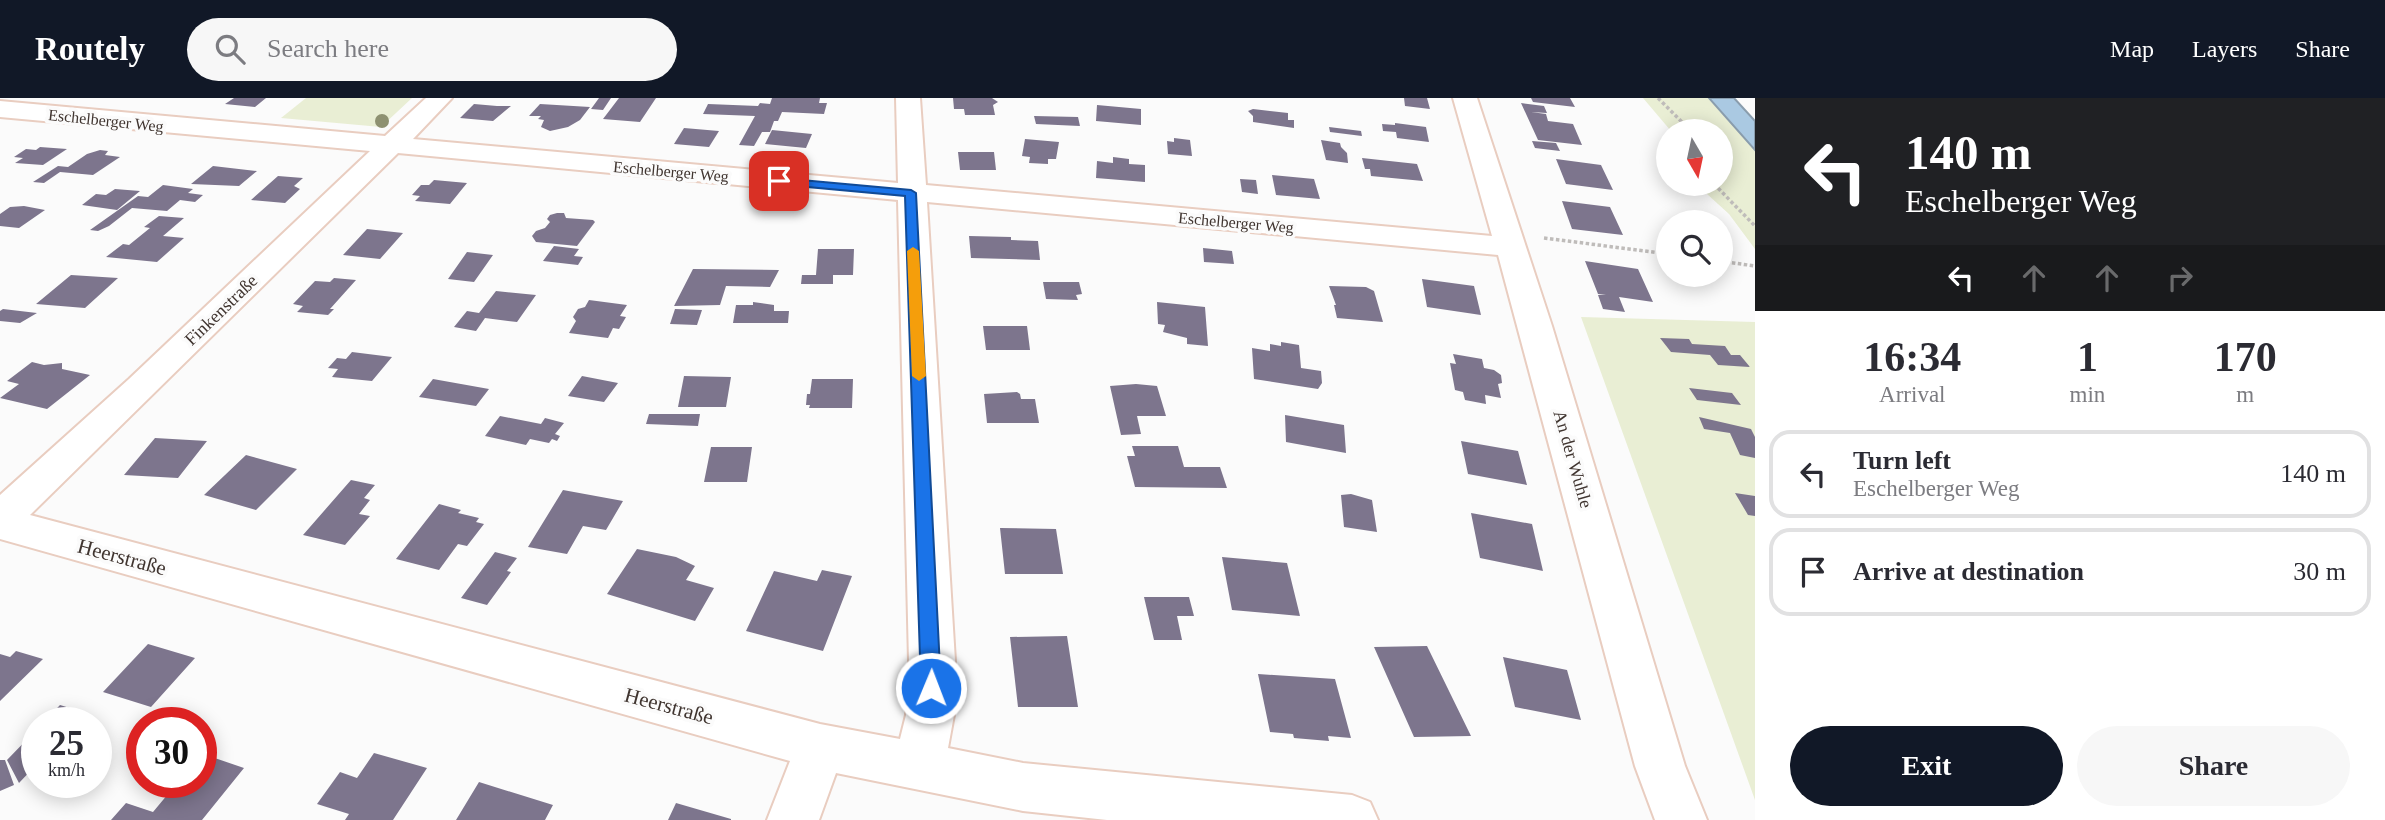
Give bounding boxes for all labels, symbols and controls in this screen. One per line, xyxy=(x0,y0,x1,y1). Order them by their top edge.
search box xyxy=(187,18,677,81)
icon: search xyxy=(211,30,249,68)
text: Routely xyxy=(35,31,145,67)
text: Search here xyxy=(267,34,389,63)
text: Map xyxy=(2110,36,2154,62)
text: Layers xyxy=(2192,36,2257,62)
text: Share xyxy=(2295,36,2350,62)
street label: Eschelberger Weg xyxy=(47,106,164,136)
north arrow xyxy=(1656,119,1732,196)
map controls xyxy=(1656,119,1733,287)
text: 140 m xyxy=(1905,125,2032,180)
icon: left xyxy=(1790,126,1881,217)
pin xyxy=(749,151,809,211)
street label: Eschelberger Weg xyxy=(612,158,729,186)
icon: arrive xyxy=(760,162,798,200)
text: Eschelberger Weg xyxy=(1905,183,2137,219)
street label: Eschelberger Weg xyxy=(1177,209,1294,237)
button: search xyxy=(1656,210,1733,287)
icon: left xyxy=(1942,259,1980,297)
icon: ahead xyxy=(2015,259,2053,297)
icon: ahead xyxy=(2088,259,2126,297)
icon: right xyxy=(2161,259,2199,297)
street label: Finkenstraße xyxy=(181,271,261,349)
text: 16:34 xyxy=(1863,334,1961,380)
text: 1 xyxy=(2077,334,2098,380)
text: 170 xyxy=(2214,334,2277,380)
text: Arrival xyxy=(1879,382,1946,407)
text: min xyxy=(2070,382,2105,407)
text: m xyxy=(2236,382,2254,407)
street label: An der Wuhle xyxy=(1549,408,1597,510)
text: Turn left xyxy=(1853,446,1951,475)
icon: left xyxy=(1794,455,1832,493)
text: 140 m xyxy=(2280,459,2346,488)
text: Eschelberger Weg xyxy=(1853,476,2020,501)
street label: Heerstraße xyxy=(75,534,169,580)
icon: arrive xyxy=(1794,553,1832,591)
text: Arrive at destination xyxy=(1853,557,2084,586)
text: 30 m xyxy=(2293,557,2346,586)
position arrow xyxy=(894,651,968,725)
street label: Heerstraße xyxy=(622,683,716,729)
speed limit sign: 30 xyxy=(126,707,217,798)
text: 25 xyxy=(49,724,84,763)
button: Exit xyxy=(1790,726,2063,806)
button: Share xyxy=(2077,726,2350,806)
text: km/h xyxy=(48,760,85,780)

